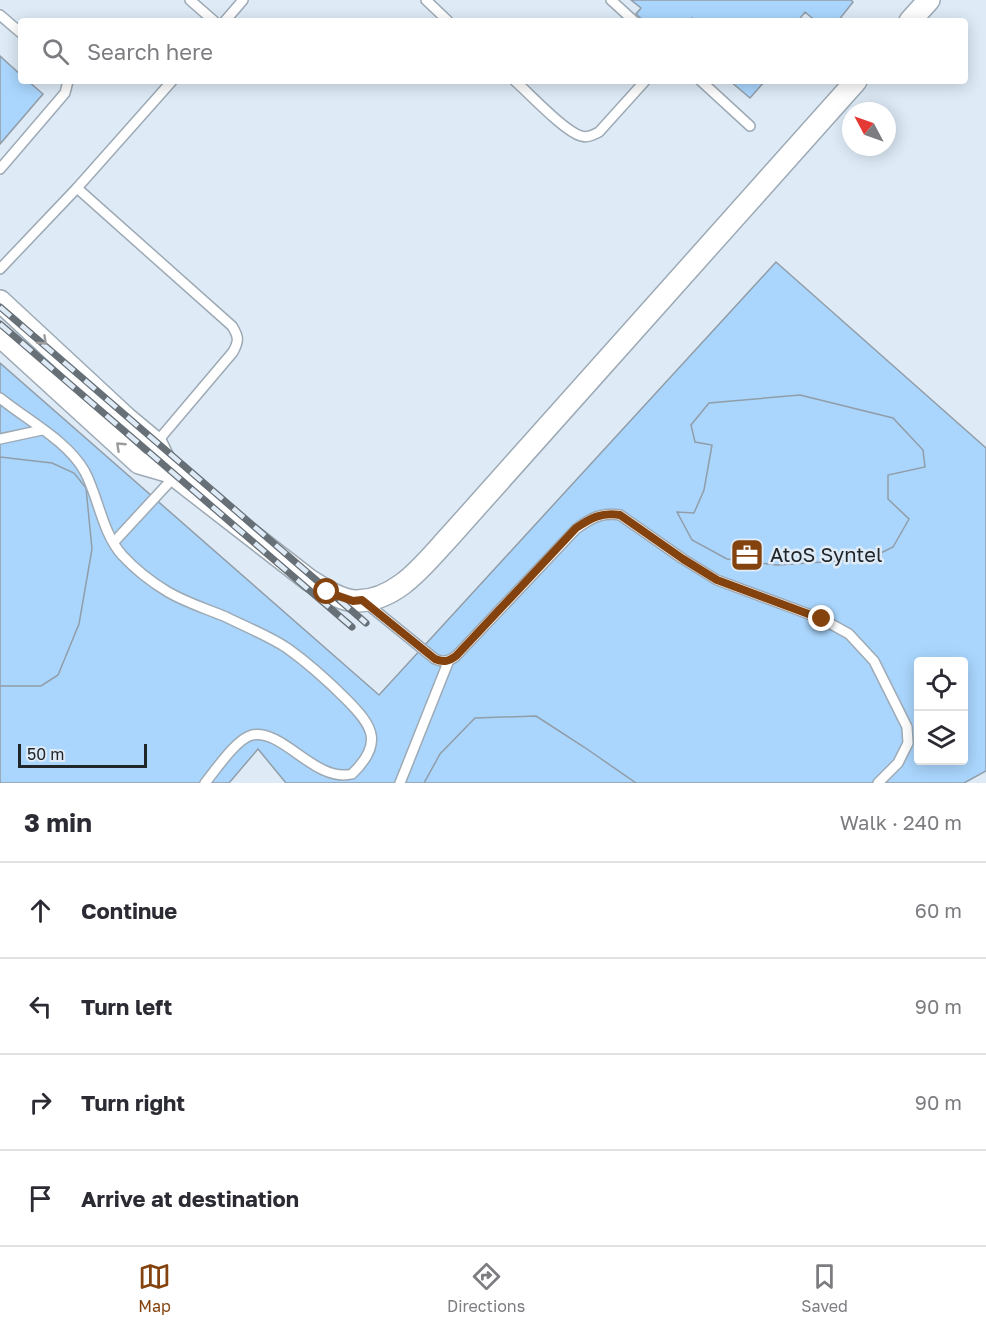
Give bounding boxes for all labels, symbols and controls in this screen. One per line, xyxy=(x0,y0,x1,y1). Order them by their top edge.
search box xyxy=(18,18,968,84)
icon: search xyxy=(39,35,72,68)
text: Search here xyxy=(87,38,213,65)
north arrow xyxy=(842,102,896,156)
one-way arrow xyxy=(35,333,46,344)
one-way arrow xyxy=(116,442,127,453)
office icon: AtoS Syntel xyxy=(729,537,765,573)
place label: AtoS Syntel xyxy=(770,542,882,566)
route start xyxy=(313,578,339,604)
route end xyxy=(808,605,834,631)
map controls xyxy=(914,657,968,765)
button: locate xyxy=(914,657,968,711)
button: layers xyxy=(914,711,968,765)
scale bar xyxy=(18,741,147,768)
text: 50 m xyxy=(27,744,64,764)
text: 3 min xyxy=(24,807,92,838)
text: Walk · 240 m xyxy=(840,810,962,834)
icon: ahead xyxy=(24,894,57,927)
text: Continue xyxy=(81,897,177,924)
text: 60 m xyxy=(915,898,962,922)
icon: left xyxy=(24,990,57,1023)
text: Turn left xyxy=(81,993,172,1020)
text: 90 m xyxy=(915,994,962,1018)
icon: right xyxy=(24,1086,57,1119)
text: Turn right xyxy=(81,1089,185,1116)
text: 90 m xyxy=(915,1090,962,1114)
icon: arrive xyxy=(24,1182,57,1215)
text: Arrive at destination xyxy=(81,1185,299,1212)
tab: Map xyxy=(138,1260,171,1316)
tab: Directions xyxy=(447,1260,525,1316)
tab: Saved xyxy=(801,1260,848,1316)

